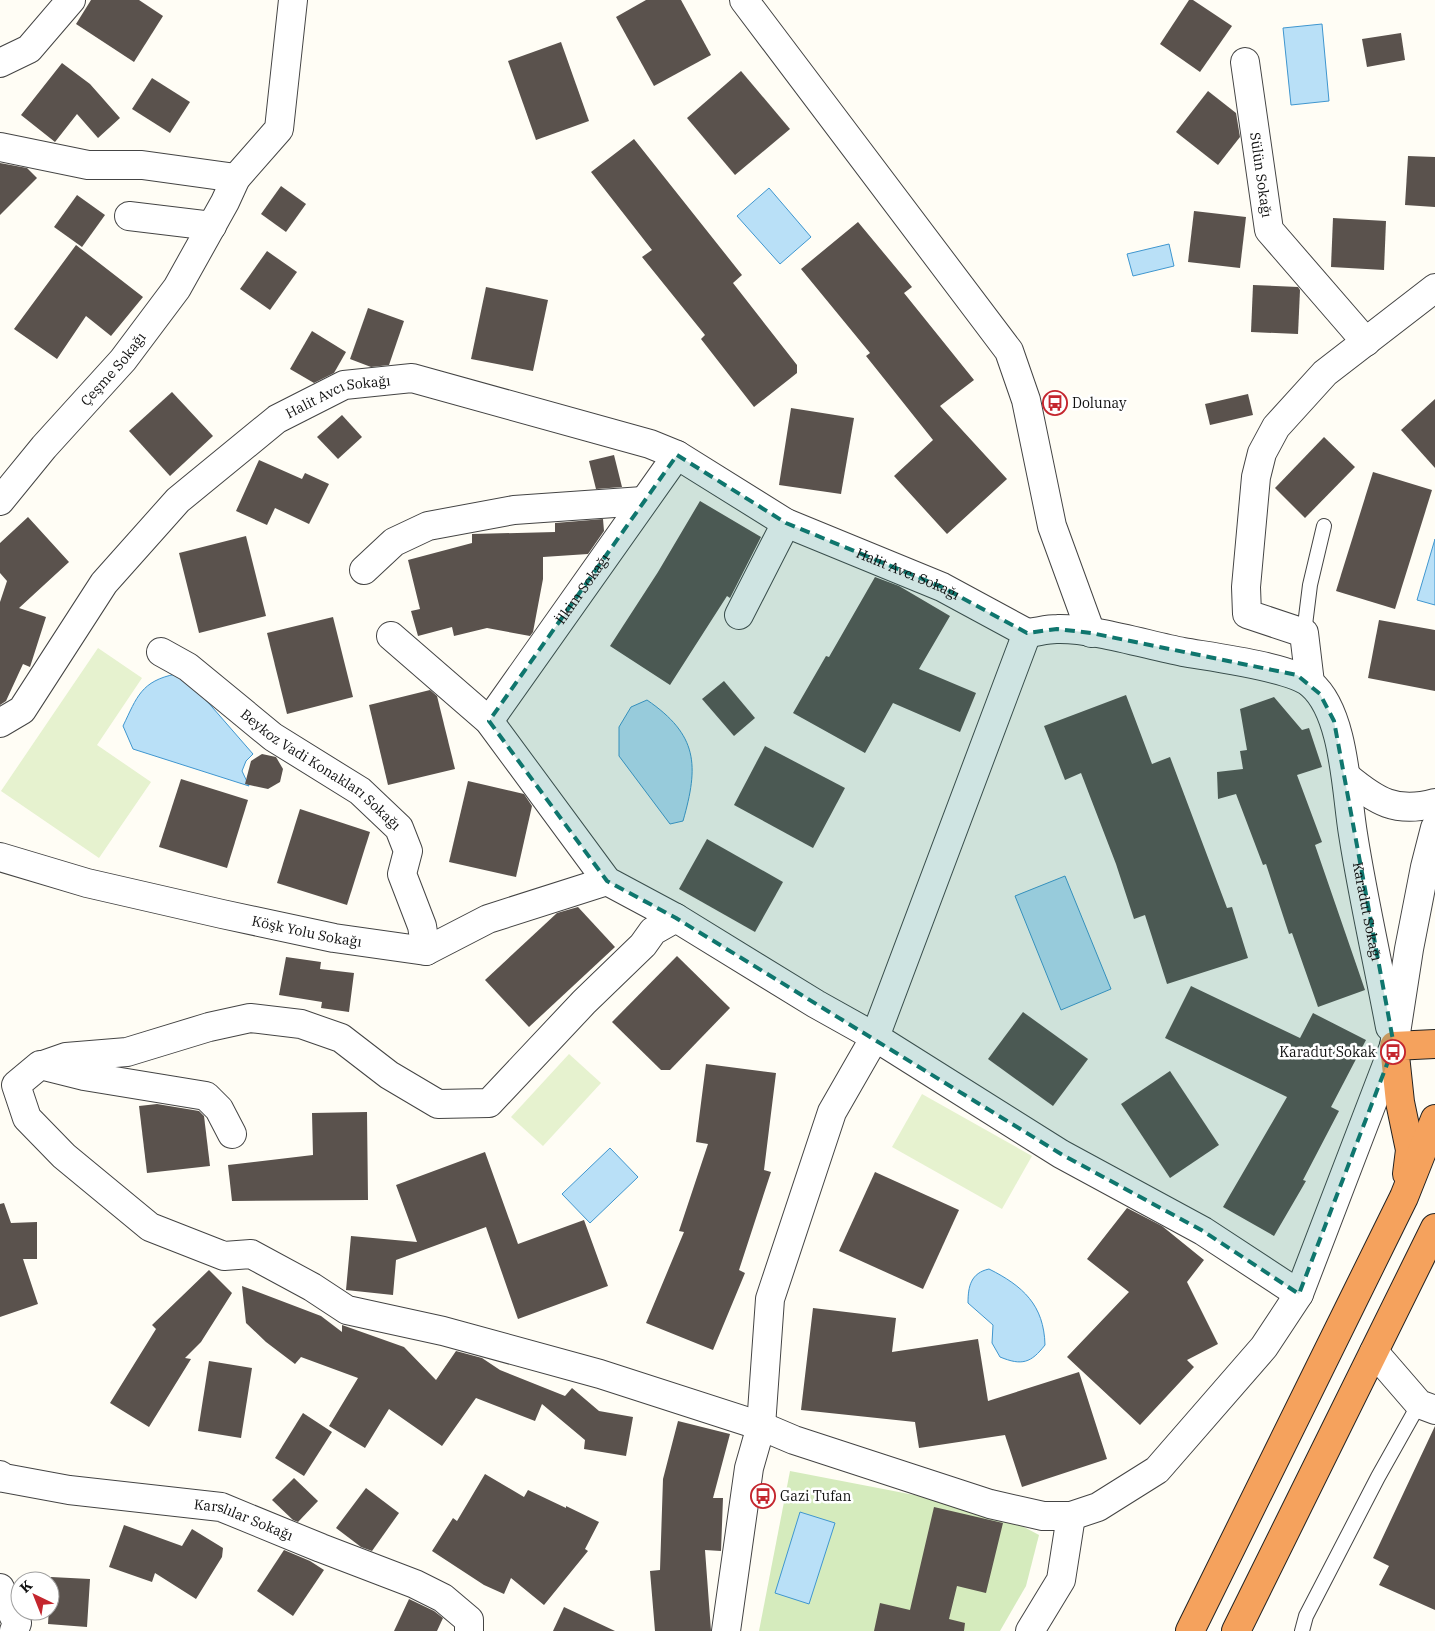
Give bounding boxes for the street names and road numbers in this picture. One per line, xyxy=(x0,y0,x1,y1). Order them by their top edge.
street label: Sülün Sokağı xyxy=(1246,131,1276,219)
street label: Çeşme Sokağı xyxy=(77,329,150,410)
street label: Halit Avcı Sokağı xyxy=(282,371,391,422)
street label: Halit Avcı Sokağı xyxy=(853,544,963,604)
street label: İlkim Sokağı xyxy=(551,550,614,627)
street label: Beykoz Vadi Konakları Sokağı xyxy=(237,705,405,834)
street label: Karadut Sokağı xyxy=(1349,860,1386,963)
street label: Köşk Yolu Sokağı xyxy=(250,912,363,951)
street label: Karslılar Sokağı xyxy=(193,1495,296,1545)

